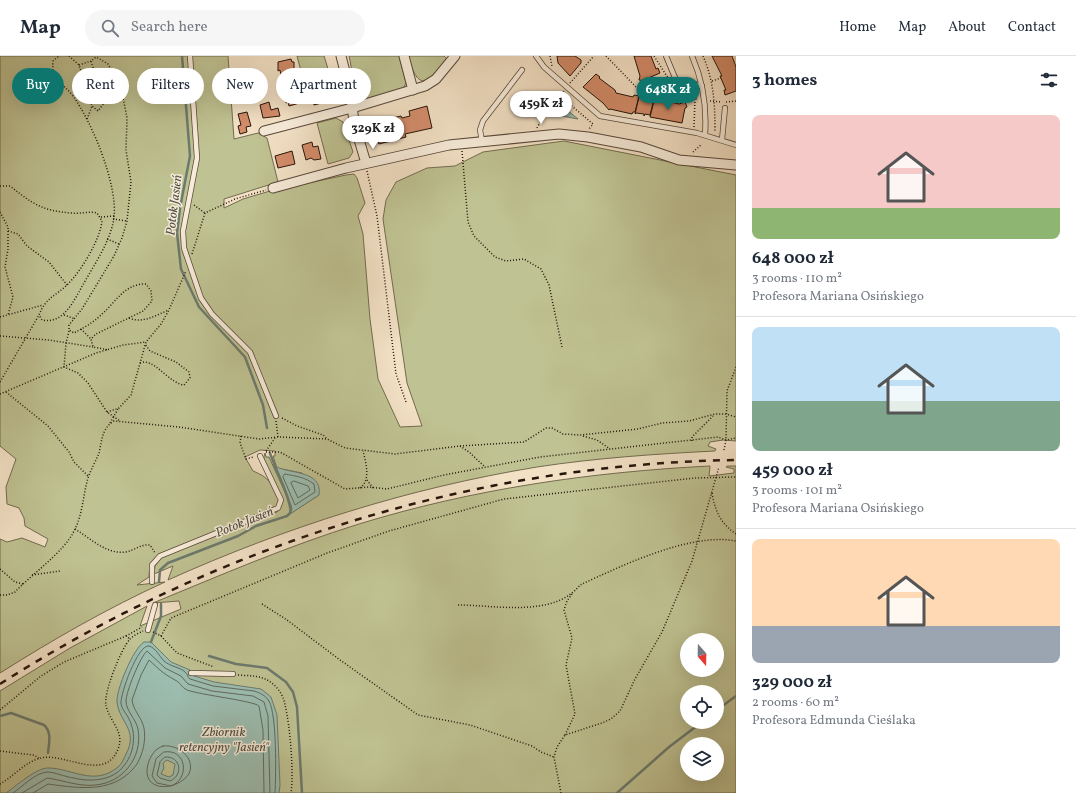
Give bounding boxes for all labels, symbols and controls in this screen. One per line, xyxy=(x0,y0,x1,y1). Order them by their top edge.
search box xyxy=(85,10,365,46)
text: Map xyxy=(20,15,61,41)
icon: search xyxy=(99,17,121,39)
text: Search here xyxy=(131,17,208,38)
text: Home xyxy=(839,18,876,37)
text: Map xyxy=(898,18,926,37)
text: About xyxy=(948,18,986,37)
text: Contact xyxy=(1008,18,1056,37)
chip: Buy xyxy=(12,68,64,104)
chip: Rent xyxy=(72,68,129,104)
chip: Filters xyxy=(137,68,204,104)
chip: New xyxy=(212,68,268,104)
chip: Apartment xyxy=(276,68,371,104)
text: 3 homes xyxy=(752,69,817,92)
icon: filters xyxy=(1038,69,1060,91)
pin: 648K zł xyxy=(631,77,705,111)
text: 648K zł xyxy=(646,81,690,99)
pin: 459K zł xyxy=(504,91,578,125)
text: 459K zł xyxy=(519,95,563,113)
pin: 329K zł xyxy=(336,116,410,150)
text: 329K zł xyxy=(351,120,395,138)
icon: home xyxy=(870,141,942,213)
water label: Potok Jasień xyxy=(162,174,188,237)
text: 648 000 zł xyxy=(752,247,834,270)
text: 3 rooms · 110 m² xyxy=(752,270,842,288)
text: Profesora Mariana Osińskiego xyxy=(752,288,924,306)
icon: home xyxy=(870,353,942,425)
text: 459 000 zł xyxy=(752,459,832,482)
text: 3 rooms · 101 m² xyxy=(752,482,842,500)
text: Profesora Mariana Osińskiego xyxy=(752,500,924,518)
water label: Potok Jasień xyxy=(213,503,277,543)
icon: home xyxy=(870,565,942,637)
north arrow xyxy=(680,633,724,677)
map controls xyxy=(680,633,724,781)
text: 329 000 zł xyxy=(752,671,832,694)
button: locate xyxy=(680,685,724,729)
text: 2 rooms · 60 m² xyxy=(752,694,839,712)
text: Profesora Edmunda Cieślaka xyxy=(752,712,916,730)
water label: Zbiornik retencyjny "Jasień" xyxy=(179,724,270,757)
button: layers xyxy=(680,737,724,781)

